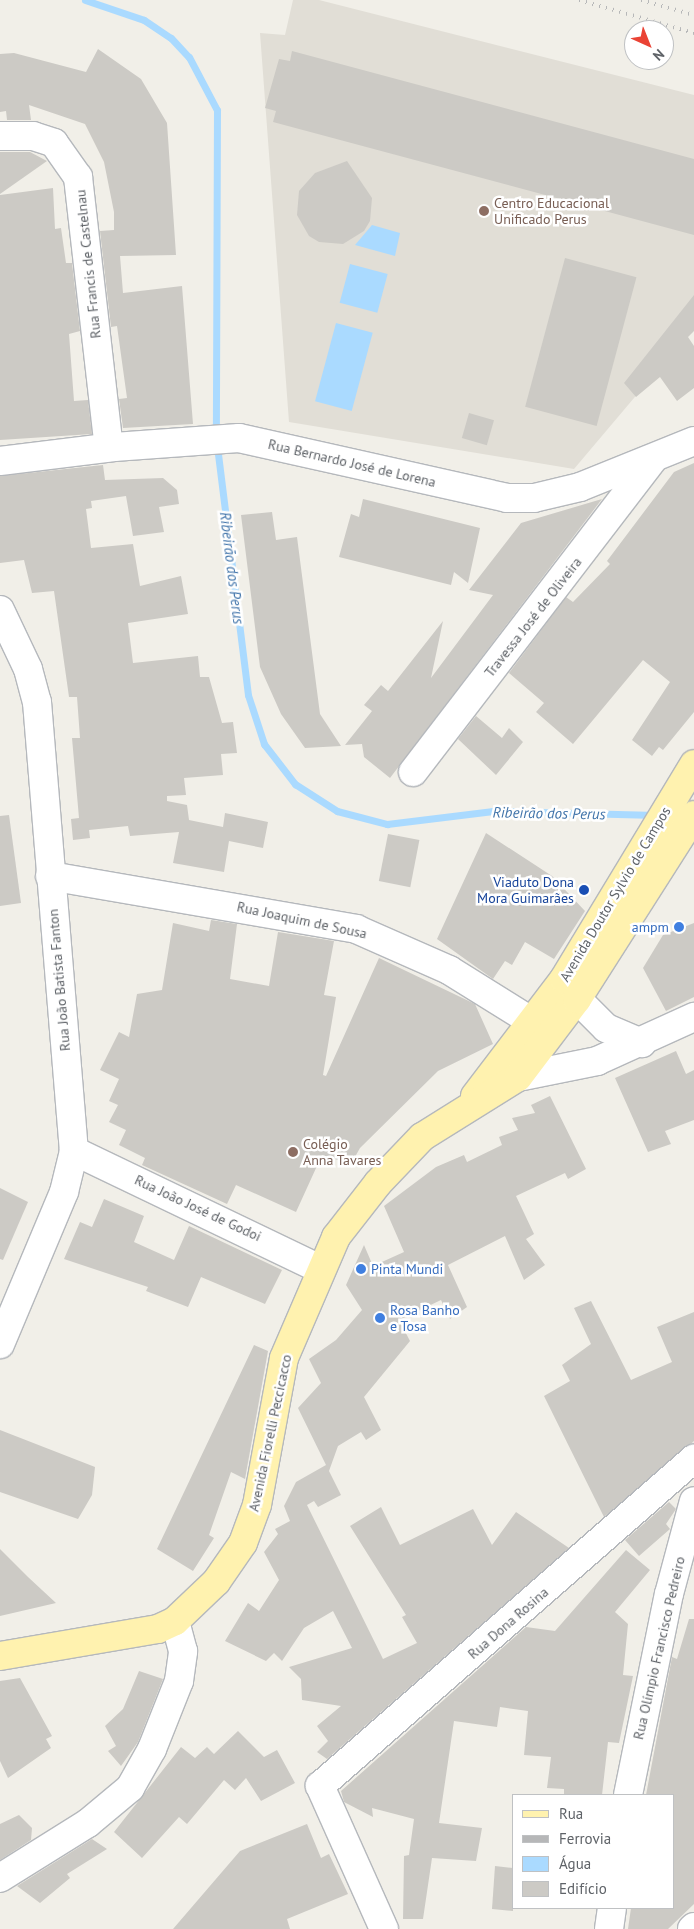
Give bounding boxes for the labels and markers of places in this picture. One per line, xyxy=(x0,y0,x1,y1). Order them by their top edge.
place label: Centro Educacional Unificado Perus xyxy=(494,195,609,228)
marker: Centro Educacional Unificado Perus xyxy=(478,205,490,217)
place label: Viaduto Dona Mora Guimarães xyxy=(477,874,574,906)
marker: Viaduto Dona Mora Guimarães xyxy=(578,884,590,896)
place label: ampm xyxy=(632,919,669,935)
marker: ampm xyxy=(673,921,685,933)
place label: Colégio Anna Tavares xyxy=(303,1136,382,1168)
marker: Colégio Anna Tavares xyxy=(287,1146,299,1158)
place label: Pinta Mundi xyxy=(371,1261,443,1277)
marker: Pinta Mundi xyxy=(355,1263,367,1275)
place label: Rosa Banho e Tosa xyxy=(390,1302,460,1334)
marker: Rosa Banho e Tosa xyxy=(374,1312,386,1324)

